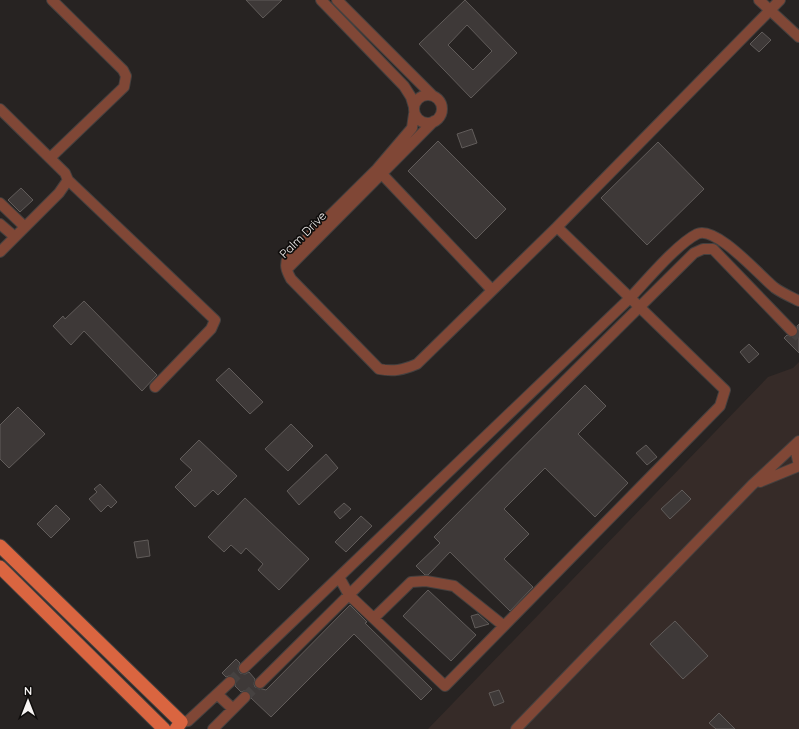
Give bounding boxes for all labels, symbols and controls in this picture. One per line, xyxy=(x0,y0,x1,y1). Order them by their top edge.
street label: Palm Drive xyxy=(276,208,329,261)
north arrow xyxy=(8,681,48,721)
text: N xyxy=(24,684,32,698)

